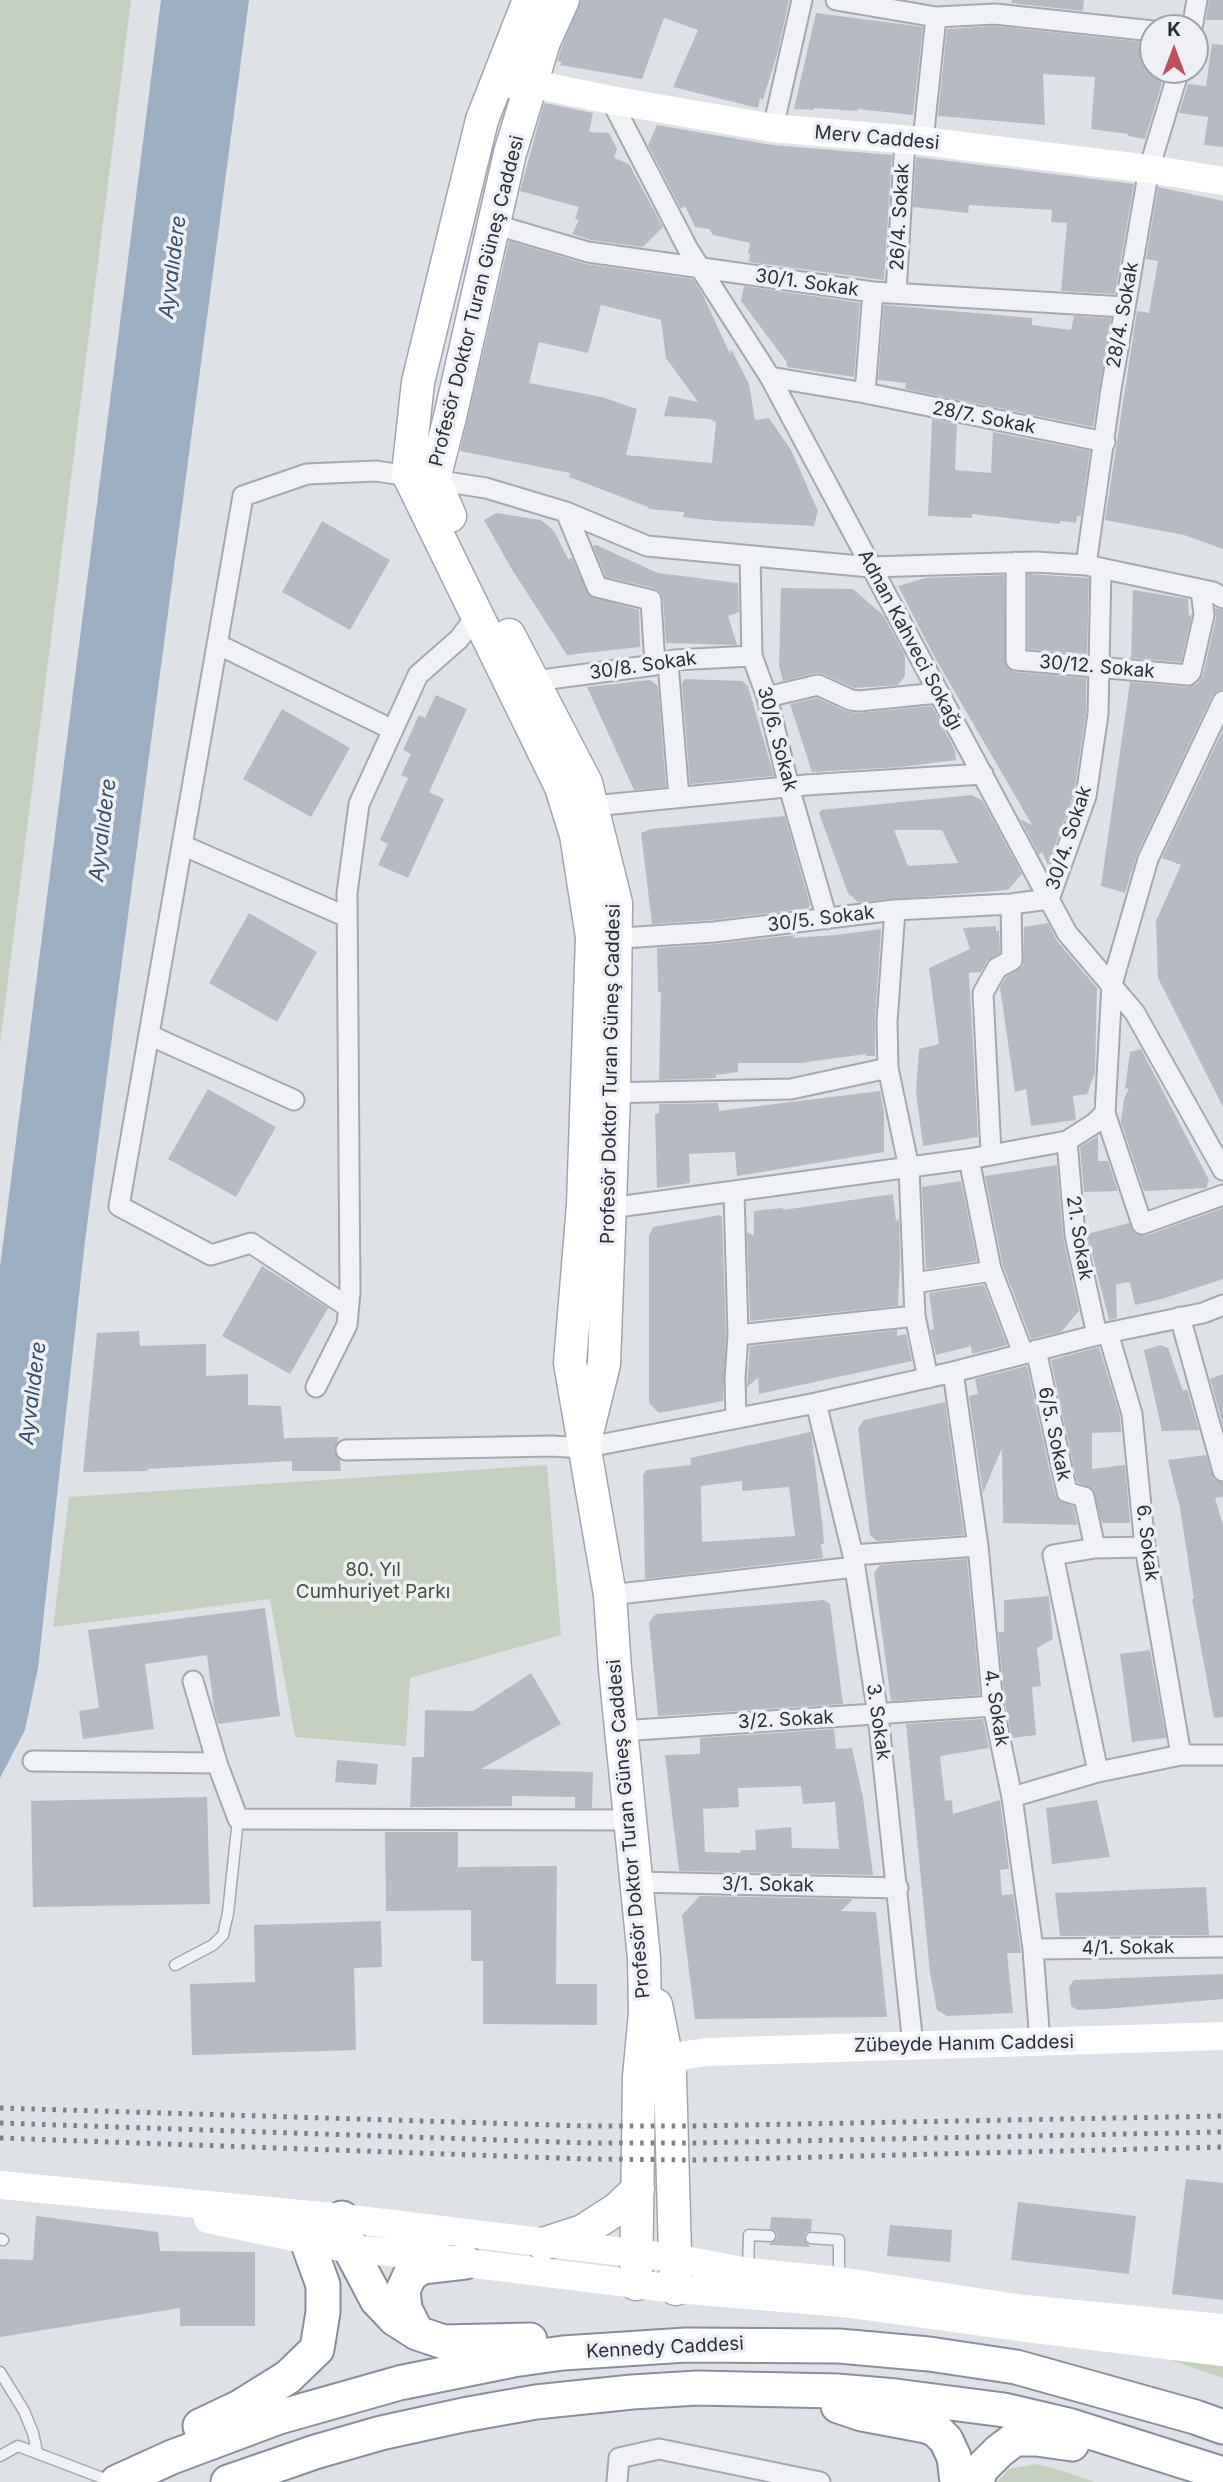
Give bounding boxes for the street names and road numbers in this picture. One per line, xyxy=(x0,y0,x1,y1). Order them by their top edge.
street label: Merv Caddesi xyxy=(814,121,940,155)
street label: Profesör Doktor Turan Güneş Caddesi xyxy=(425,133,529,469)
street label: 26/4. Sokak xyxy=(886,163,914,271)
street label: 28/4. Sokak xyxy=(1102,260,1144,370)
street label: 30/1. Sokak xyxy=(754,264,860,302)
street label: 28/7. Sokak xyxy=(931,397,1037,439)
street label: Adnan Kahveci Sokağı xyxy=(853,546,967,734)
street label: 30/8. Sokak xyxy=(588,647,698,685)
street label: 30/12. Sokak xyxy=(1038,651,1156,683)
street label: 30/6. Sokak xyxy=(752,684,802,794)
street label: 30/4. Sokak xyxy=(1041,783,1097,893)
street label: 30/5. Sokak xyxy=(766,901,876,937)
street label: Profesör Doktor Turan Güneş Caddesi xyxy=(597,904,625,1244)
street label: 21. Sokak xyxy=(1061,1194,1097,1282)
street label: 6/5. Sokak xyxy=(1033,1385,1075,1483)
street label: 6. Sokak xyxy=(1131,1503,1163,1583)
street label: Profesör Doktor Turan Güneş Caddesi xyxy=(603,1658,655,2000)
street label: 4. Sokak xyxy=(979,1668,1013,1748)
street label: 3. Sokak xyxy=(861,1682,895,1762)
street label: 3/2. Sokak xyxy=(737,1706,835,1734)
street label: 3/1. Sokak xyxy=(722,1873,814,1897)
street label: 4/1. Sokak xyxy=(1081,1936,1175,1960)
street label: Zübeyde Hanım Caddesi xyxy=(854,2031,1074,2057)
street label: Kennedy Caddesi xyxy=(586,2332,744,2364)

